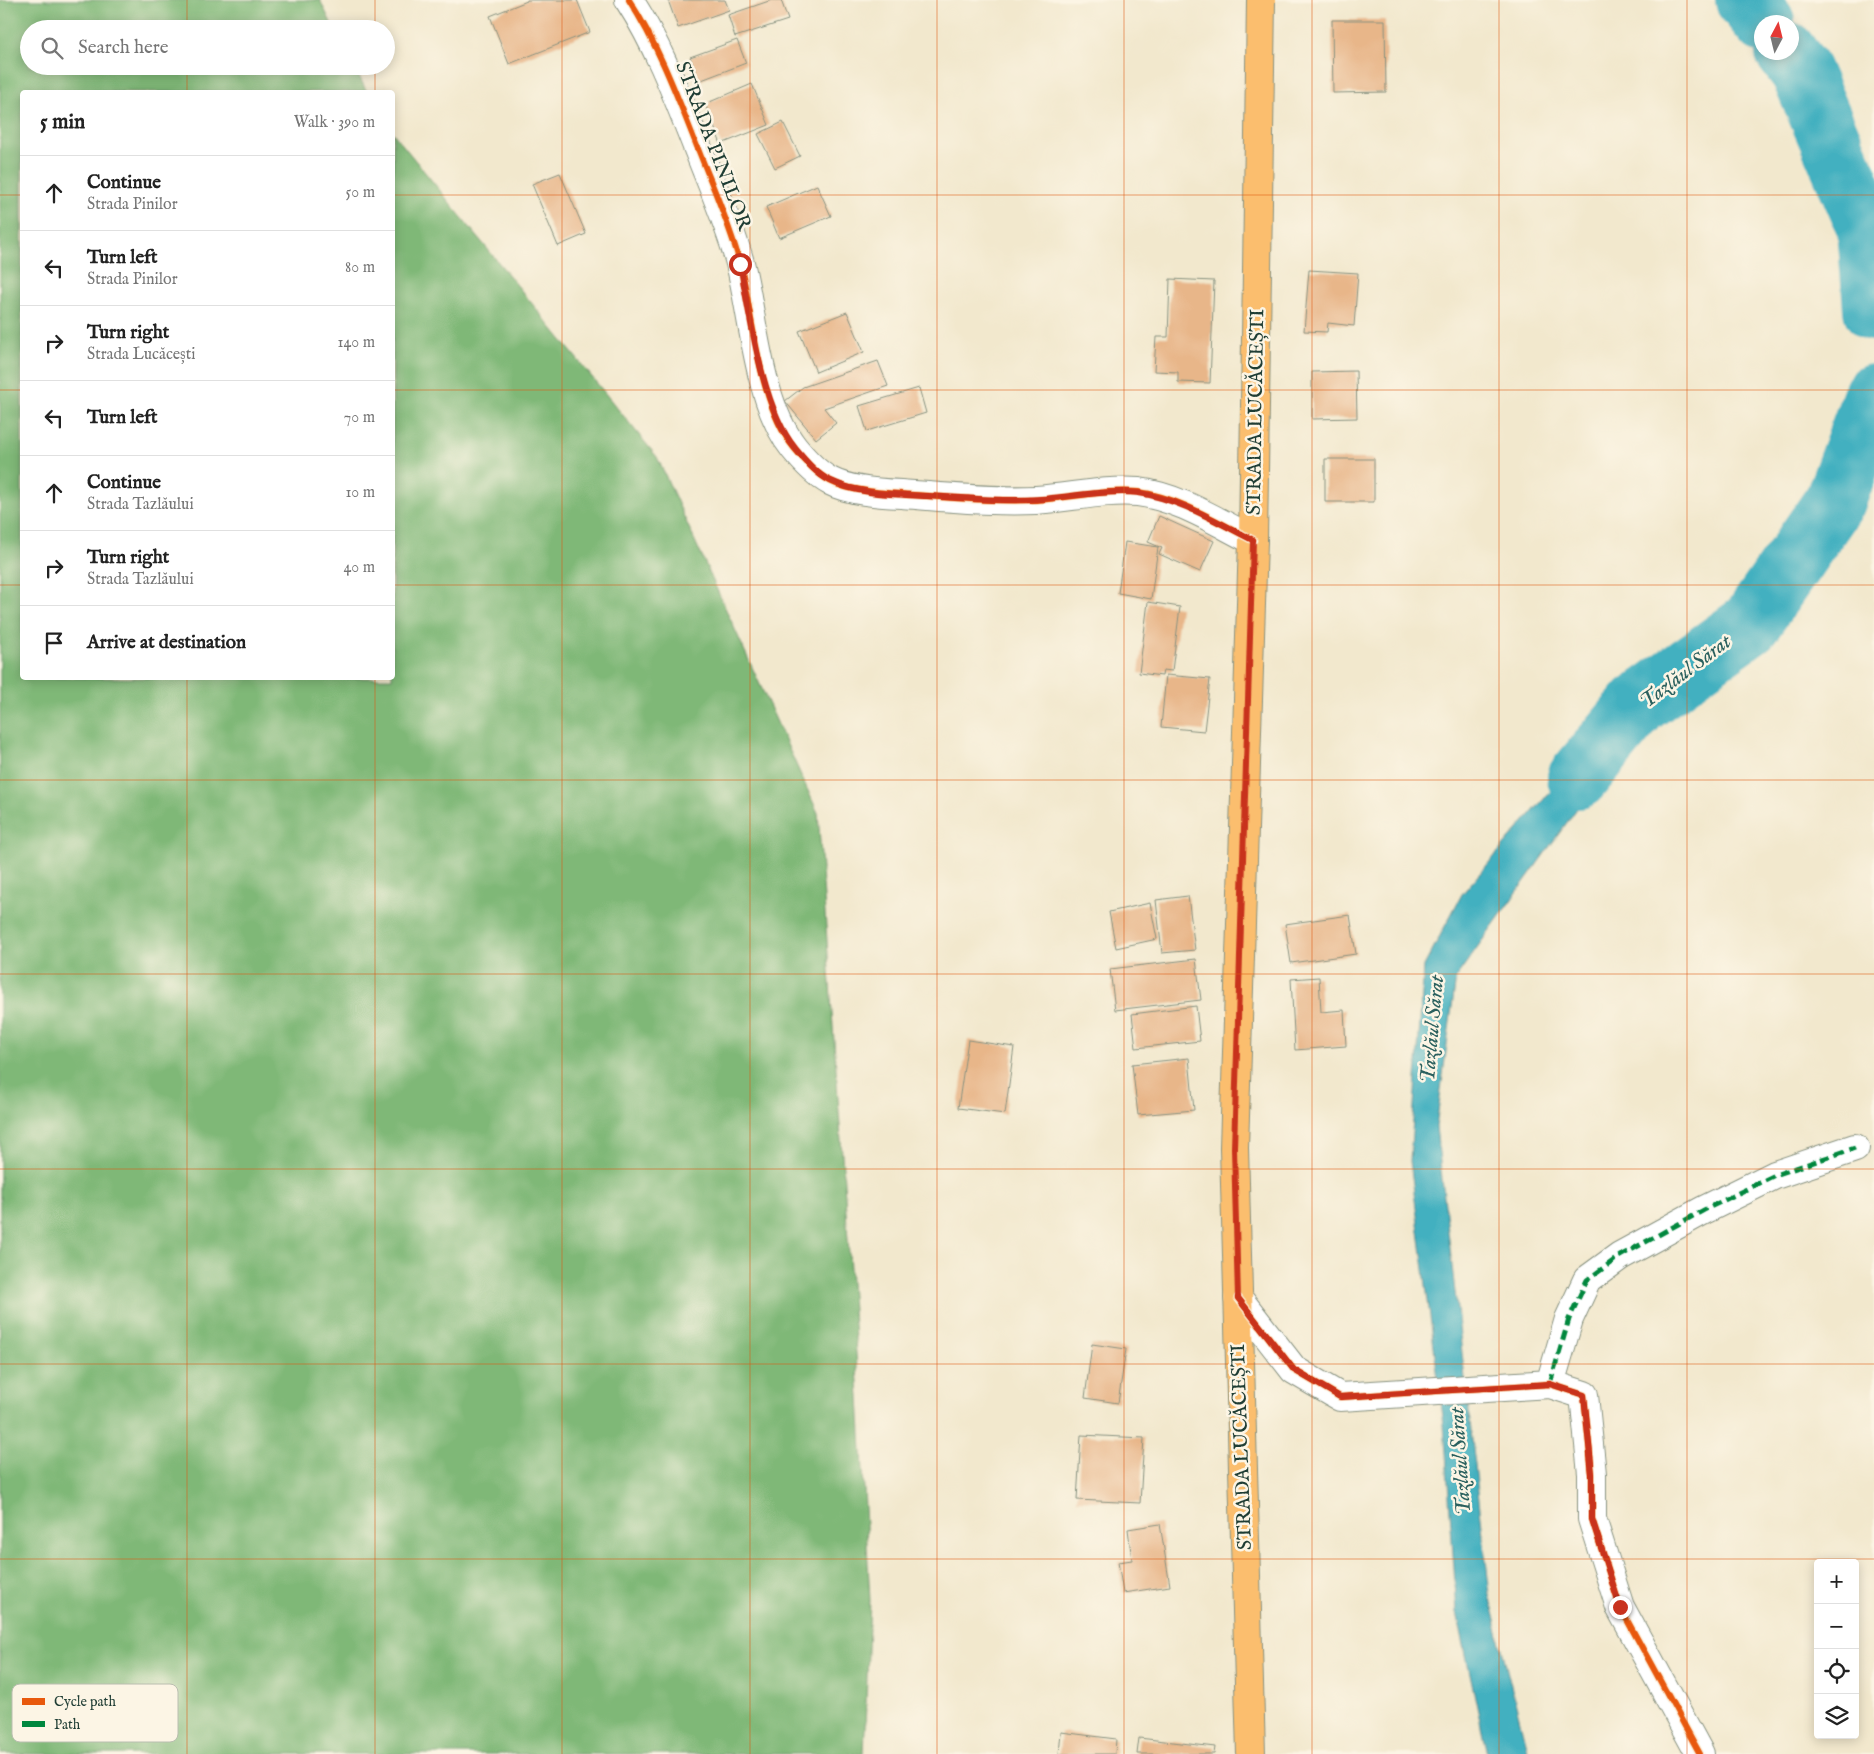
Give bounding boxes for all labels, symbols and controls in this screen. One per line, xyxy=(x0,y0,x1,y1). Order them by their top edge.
north arrow xyxy=(1754,15,1799,60)
search box xyxy=(20,20,395,75)
icon: search xyxy=(38,34,66,62)
text: Search here xyxy=(78,36,169,60)
street label: STRADA PINILOR xyxy=(669,58,757,235)
text: 5 min xyxy=(40,109,85,136)
text: Walk · 390 m xyxy=(294,113,375,133)
text: Continue xyxy=(87,171,161,195)
icon: ahead xyxy=(40,179,68,207)
text: 50 m xyxy=(346,183,375,203)
text: Strada Pinilor xyxy=(87,195,178,215)
text: Turn left xyxy=(87,246,158,270)
route start xyxy=(729,253,752,276)
icon: left xyxy=(40,254,68,282)
text: 80 m xyxy=(345,258,375,278)
text: Strada Pinilor xyxy=(87,270,178,290)
street label: STRADA LUCĂCEȘTI xyxy=(1242,308,1270,515)
text: Turn right xyxy=(87,321,169,345)
icon: right xyxy=(40,329,68,357)
text: 140 m xyxy=(337,333,375,353)
text: Strada Lucăcești xyxy=(87,345,195,365)
icon: left xyxy=(40,404,68,432)
text: Turn left xyxy=(87,406,158,430)
text: 70 m xyxy=(344,408,375,428)
text: Continue xyxy=(87,471,161,495)
icon: ahead xyxy=(40,479,68,507)
text: 10 m xyxy=(345,483,375,503)
text: Strada Tazlăului xyxy=(87,495,194,515)
text: Turn right xyxy=(87,546,169,570)
icon: right xyxy=(40,554,68,582)
text: 40 m xyxy=(343,558,375,578)
text: Strada Tazlăului xyxy=(87,570,194,590)
water label: Tazlăul Sărat xyxy=(1635,628,1738,715)
icon: arrive xyxy=(40,629,68,657)
text: Arrive at destination xyxy=(87,631,246,655)
water label: Tazlăul Sărat xyxy=(1415,973,1451,1084)
street label: STRADA LUCĂCEȘTI xyxy=(1226,1343,1258,1551)
water label: Tazlăul Sărat xyxy=(1444,1405,1478,1516)
map controls xyxy=(1814,1559,1859,1739)
button: + xyxy=(1814,1559,1859,1604)
route end xyxy=(1609,1596,1632,1619)
button: − xyxy=(1814,1604,1859,1649)
button: locate xyxy=(1814,1649,1859,1694)
legend xyxy=(12,1684,178,1742)
text: Cycle path xyxy=(54,1693,116,1711)
button: layers xyxy=(1814,1694,1859,1739)
text: Path xyxy=(54,1716,81,1734)

